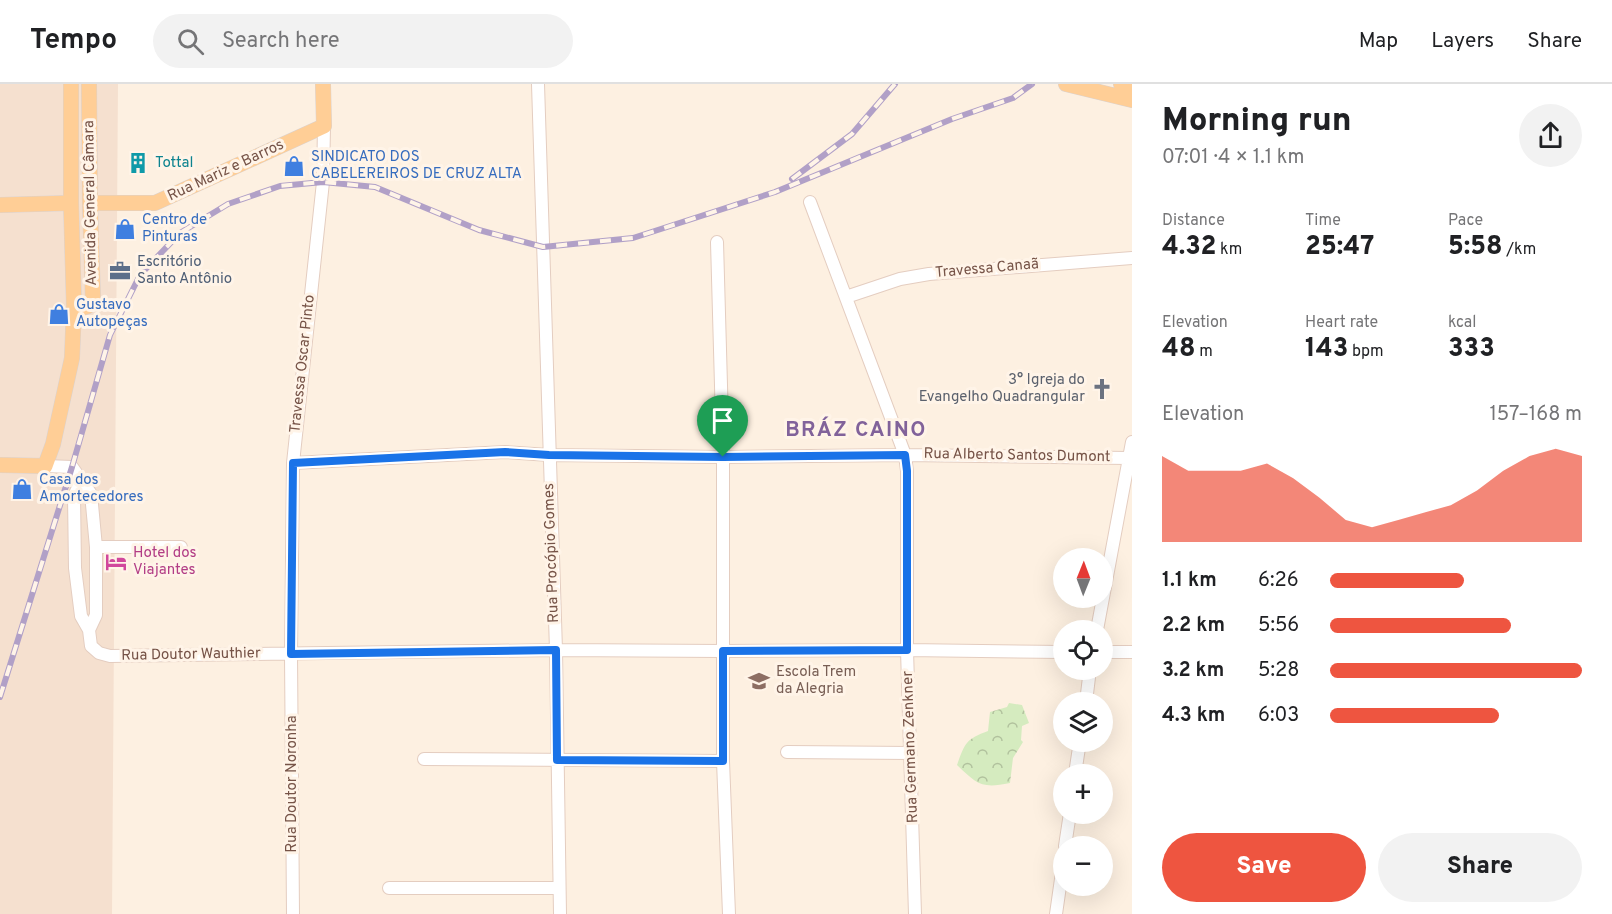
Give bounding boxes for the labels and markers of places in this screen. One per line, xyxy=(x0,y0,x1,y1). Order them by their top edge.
place label: SINDICATO DOS CABELEREIROS DE CRUZ ALTA xyxy=(311,148,522,184)
building icon: Tottal xyxy=(126,151,150,175)
place label: Tottal xyxy=(155,154,193,173)
shop icon: SINDICATO DOS CABELEREIROS DE CRUZ ALTA xyxy=(282,154,306,178)
place label: Centro de Pinturas xyxy=(142,211,207,247)
shop icon: Centro de Pinturas xyxy=(113,217,137,241)
place label: Escritório Santo Antônio xyxy=(137,253,232,289)
office icon: Escritório Santo Antônio xyxy=(108,259,132,283)
place label: Gustavo Autopeças xyxy=(76,296,148,332)
shop icon: Gustavo Autopeças xyxy=(47,302,71,326)
place label: 3° Igreja do Evangelho Quadrangular xyxy=(919,371,1085,407)
church icon: 3° Igreja do Evangelho Quadrangular xyxy=(1090,377,1114,401)
pin xyxy=(697,395,748,457)
place label: Casa dos Amortecedores xyxy=(39,471,143,507)
shop icon: Casa dos Amortecedores xyxy=(10,477,34,501)
place label: Hotel dos Viajantes xyxy=(133,544,196,580)
hotel icon: Hotel dos Viajantes xyxy=(104,550,128,574)
place label: Escola Trem da Alegria xyxy=(776,663,856,699)
school or university icon: Escola Trem da Alegria xyxy=(747,669,771,693)

